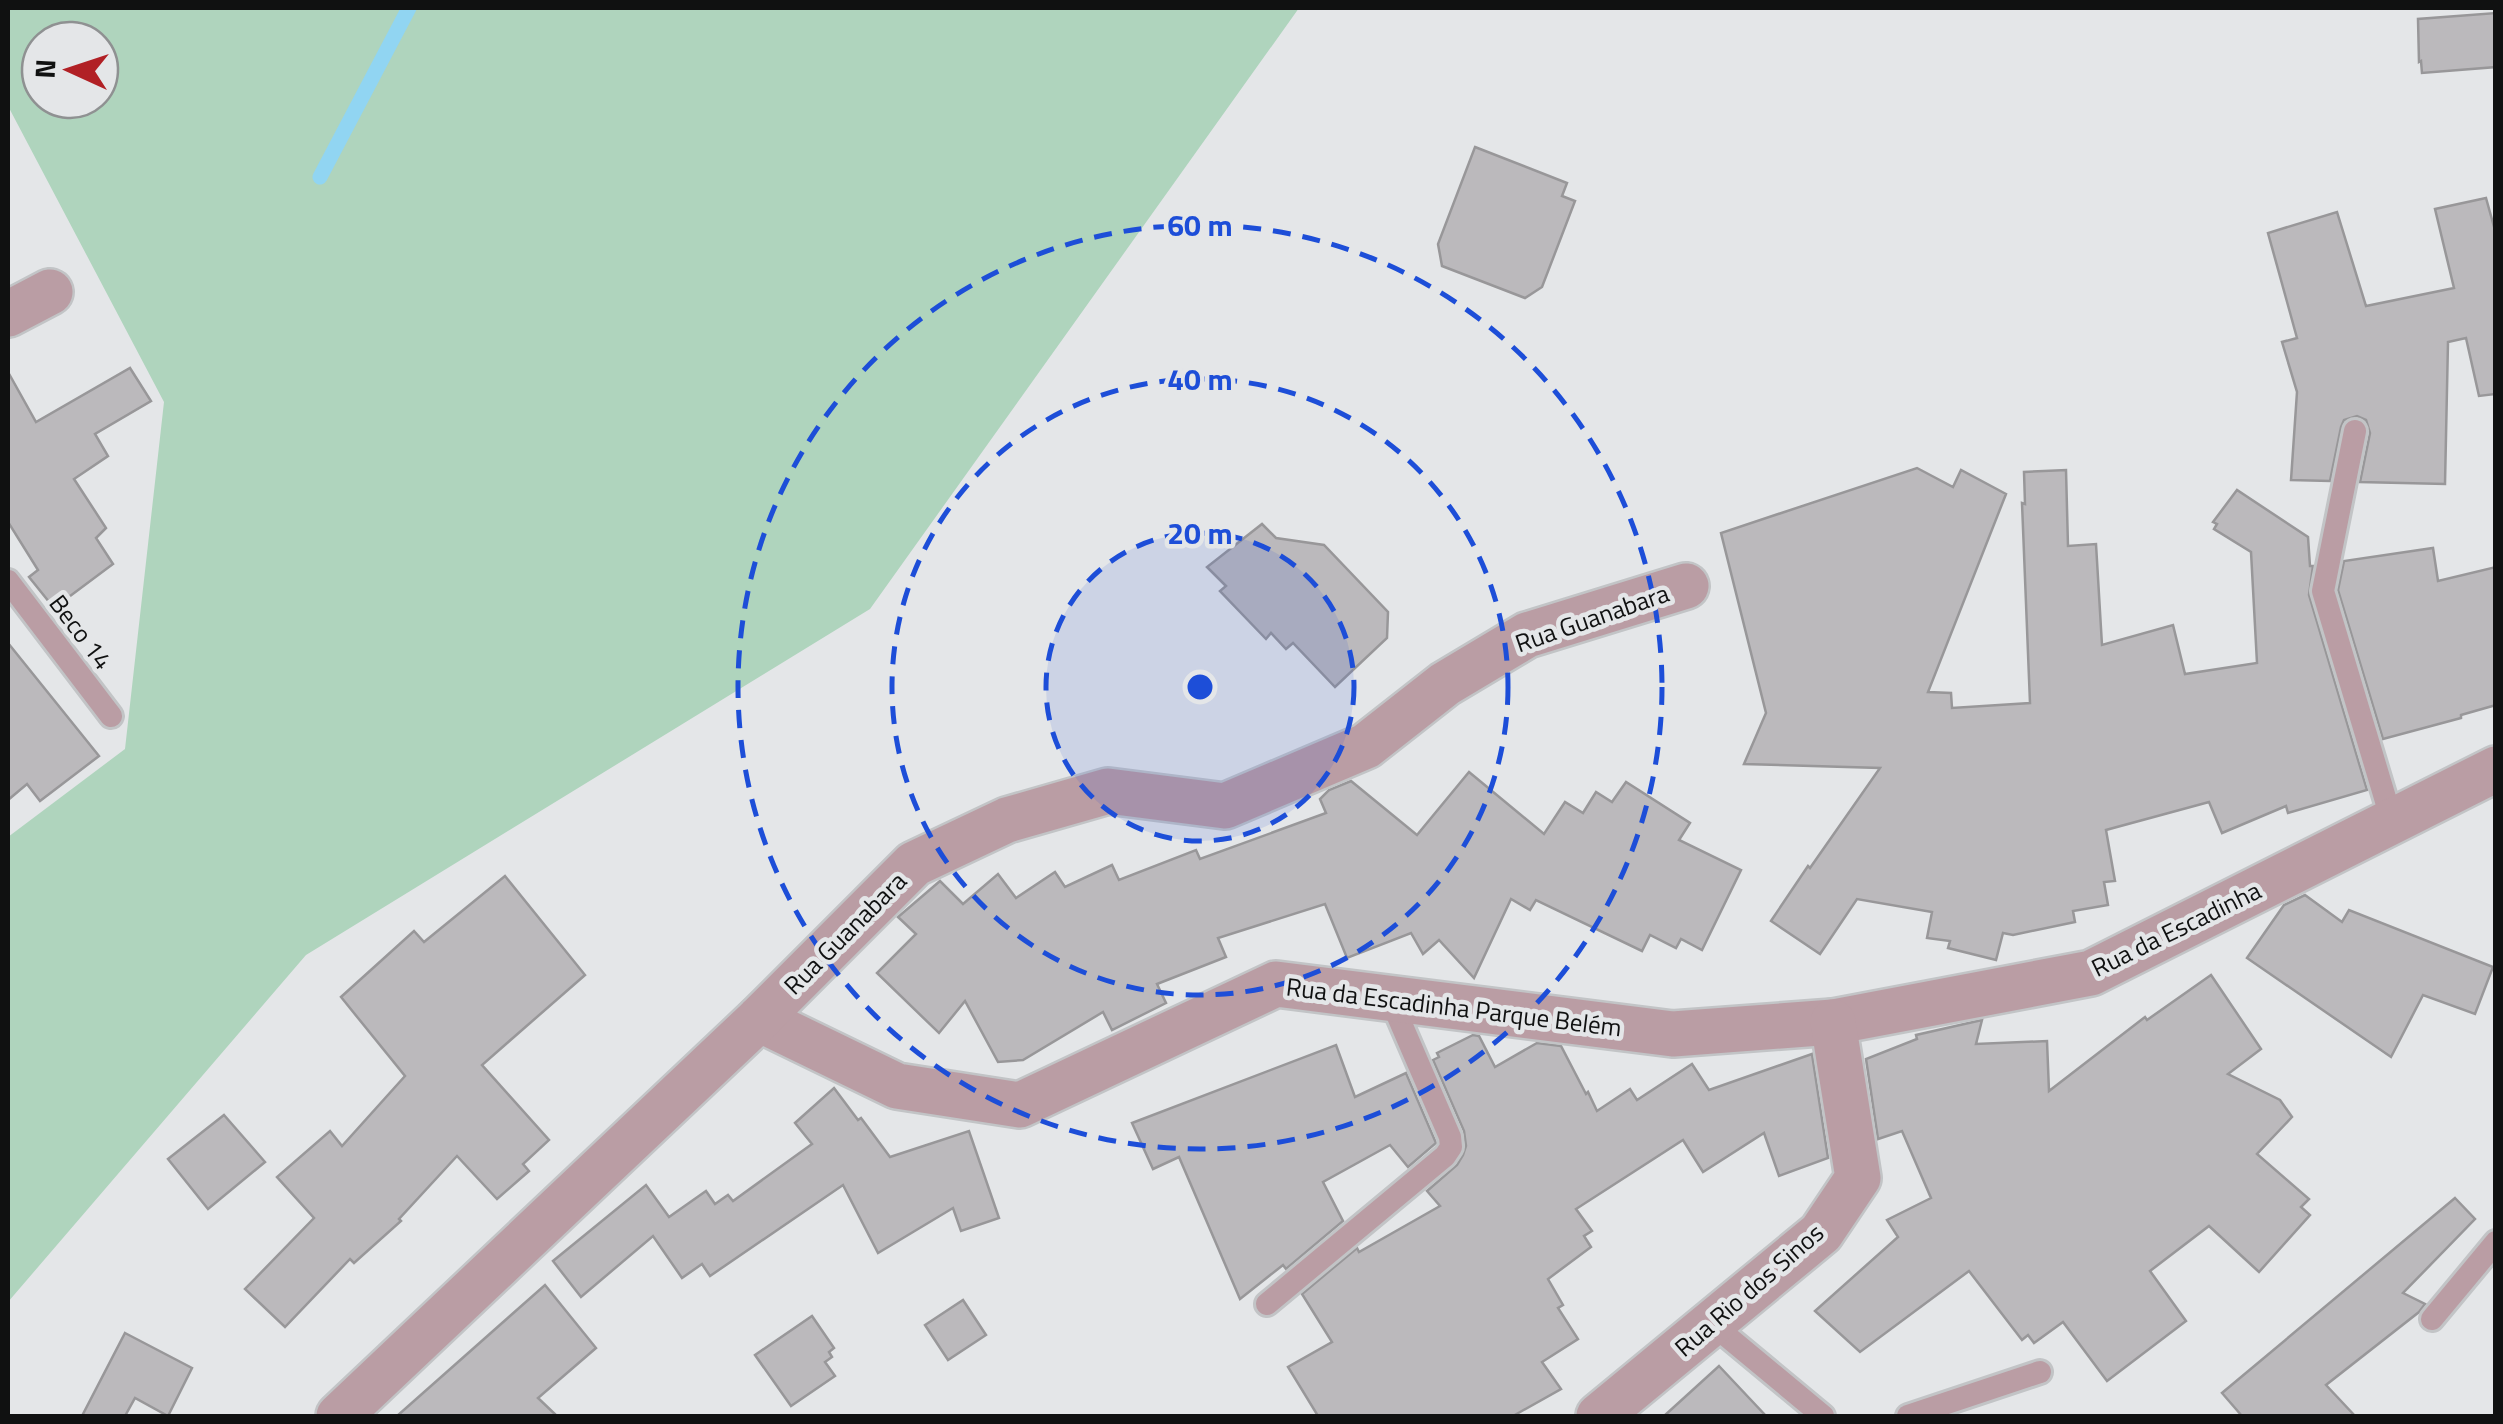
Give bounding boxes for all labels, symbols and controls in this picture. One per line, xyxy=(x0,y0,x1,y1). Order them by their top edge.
north arrow xyxy=(20,20,120,120)
text: N xyxy=(23,58,67,79)
text: 60 m xyxy=(1167,202,1233,248)
text: 40 m xyxy=(1167,356,1233,402)
text: 20 m xyxy=(1167,510,1233,556)
street label: Rua Guanabara xyxy=(1510,574,1675,662)
street label: Beco 14 xyxy=(40,586,122,678)
centre of rings xyxy=(1182,669,1218,705)
street label: Rua Guanabara xyxy=(775,862,916,1003)
street label: Rua da Escadinha xyxy=(2085,871,2268,987)
street label: Rua da Escadinha Parque Belém xyxy=(1284,968,1624,1046)
street label: Rua Rio dos Sinos xyxy=(1666,1214,1832,1366)

